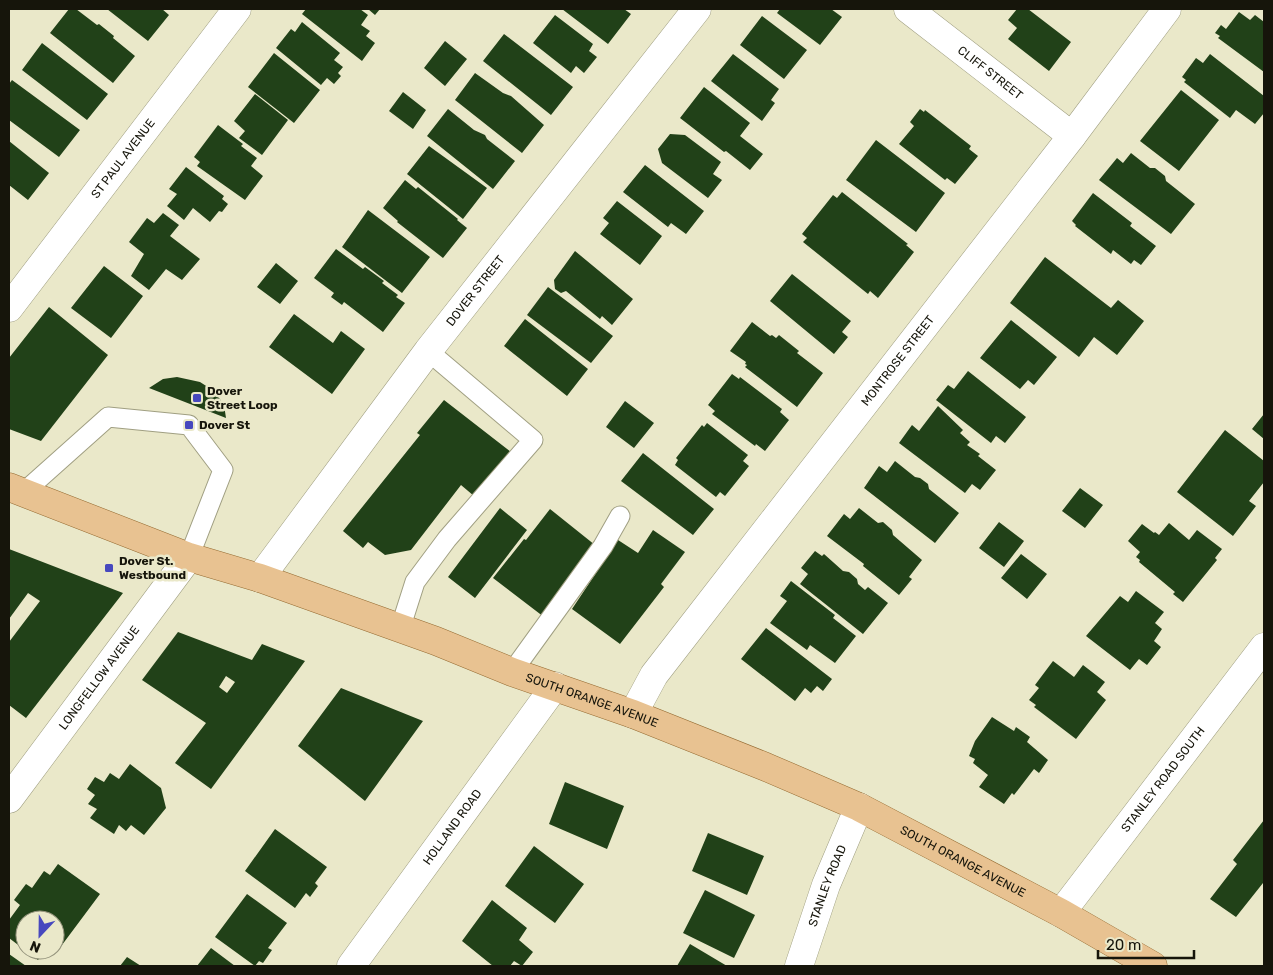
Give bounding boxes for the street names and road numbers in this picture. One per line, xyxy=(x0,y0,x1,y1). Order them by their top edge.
street label: CLIFF STREET xyxy=(955,43,1026,102)
street label: ST PAUL AVENUE xyxy=(88,116,158,201)
street label: DOVER STREET xyxy=(443,253,507,329)
street label: MONTROSE STREET xyxy=(858,313,937,409)
street label: LONGFELLOW AVENUE xyxy=(56,623,142,732)
street label: SOUTH ORANGE AVENUE xyxy=(524,670,660,730)
street label: STANLEY ROAD SOUTH xyxy=(1118,724,1208,835)
street label: HOLLAND ROAD xyxy=(420,786,484,867)
street label: SOUTH ORANGE AVENUE xyxy=(898,823,1028,900)
street label: STANLEY ROAD xyxy=(806,843,849,929)

